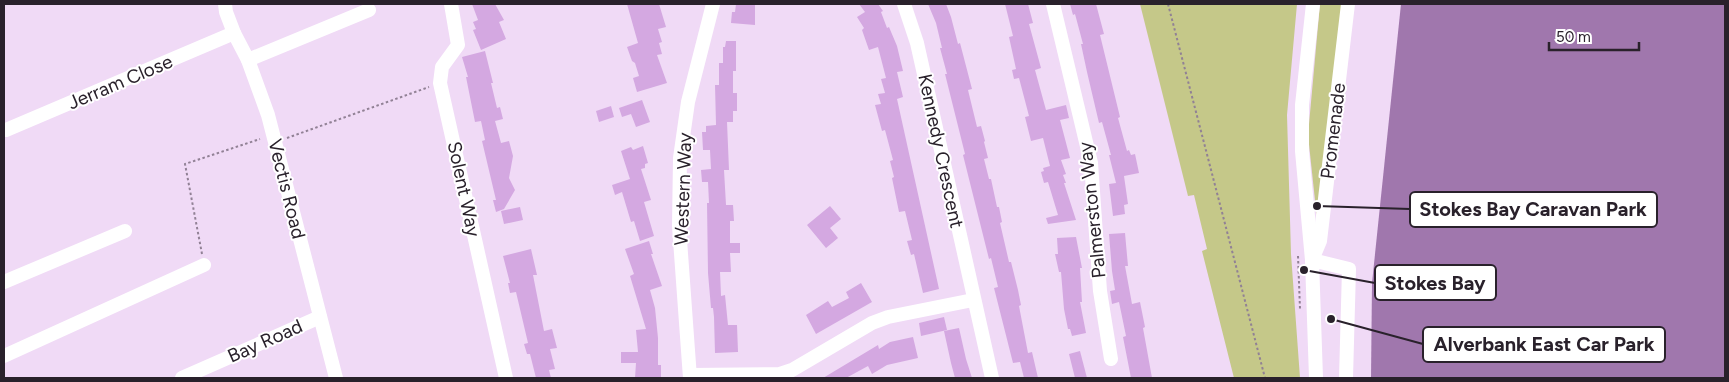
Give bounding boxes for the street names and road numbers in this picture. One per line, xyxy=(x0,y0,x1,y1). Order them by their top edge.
street label: Jerram Close xyxy=(64,50,176,114)
street label: Kennedy Crescent xyxy=(913,72,969,230)
street label: Promenade xyxy=(1316,82,1350,180)
street label: Western Way xyxy=(670,132,696,246)
street label: Vectis Road xyxy=(264,137,310,241)
street label: Solent Way xyxy=(443,139,485,239)
street label: Palmerston Way xyxy=(1073,141,1111,279)
street label: Bay Road xyxy=(224,314,306,368)

